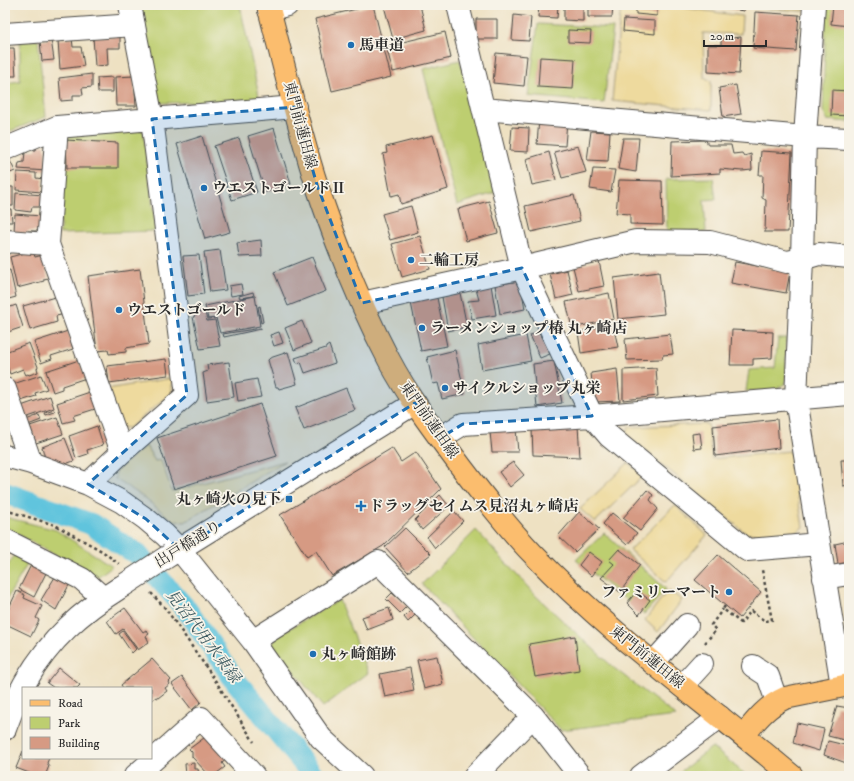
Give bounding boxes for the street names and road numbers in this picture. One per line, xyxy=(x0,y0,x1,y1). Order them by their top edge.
street label: 東門前蓮田線 xyxy=(279,79,321,171)
street label: 東門前蓮田線 xyxy=(395,378,463,462)
street label: 出戸橋通り xyxy=(151,516,225,572)
street label: 東門前蓮田線 xyxy=(606,621,688,693)

